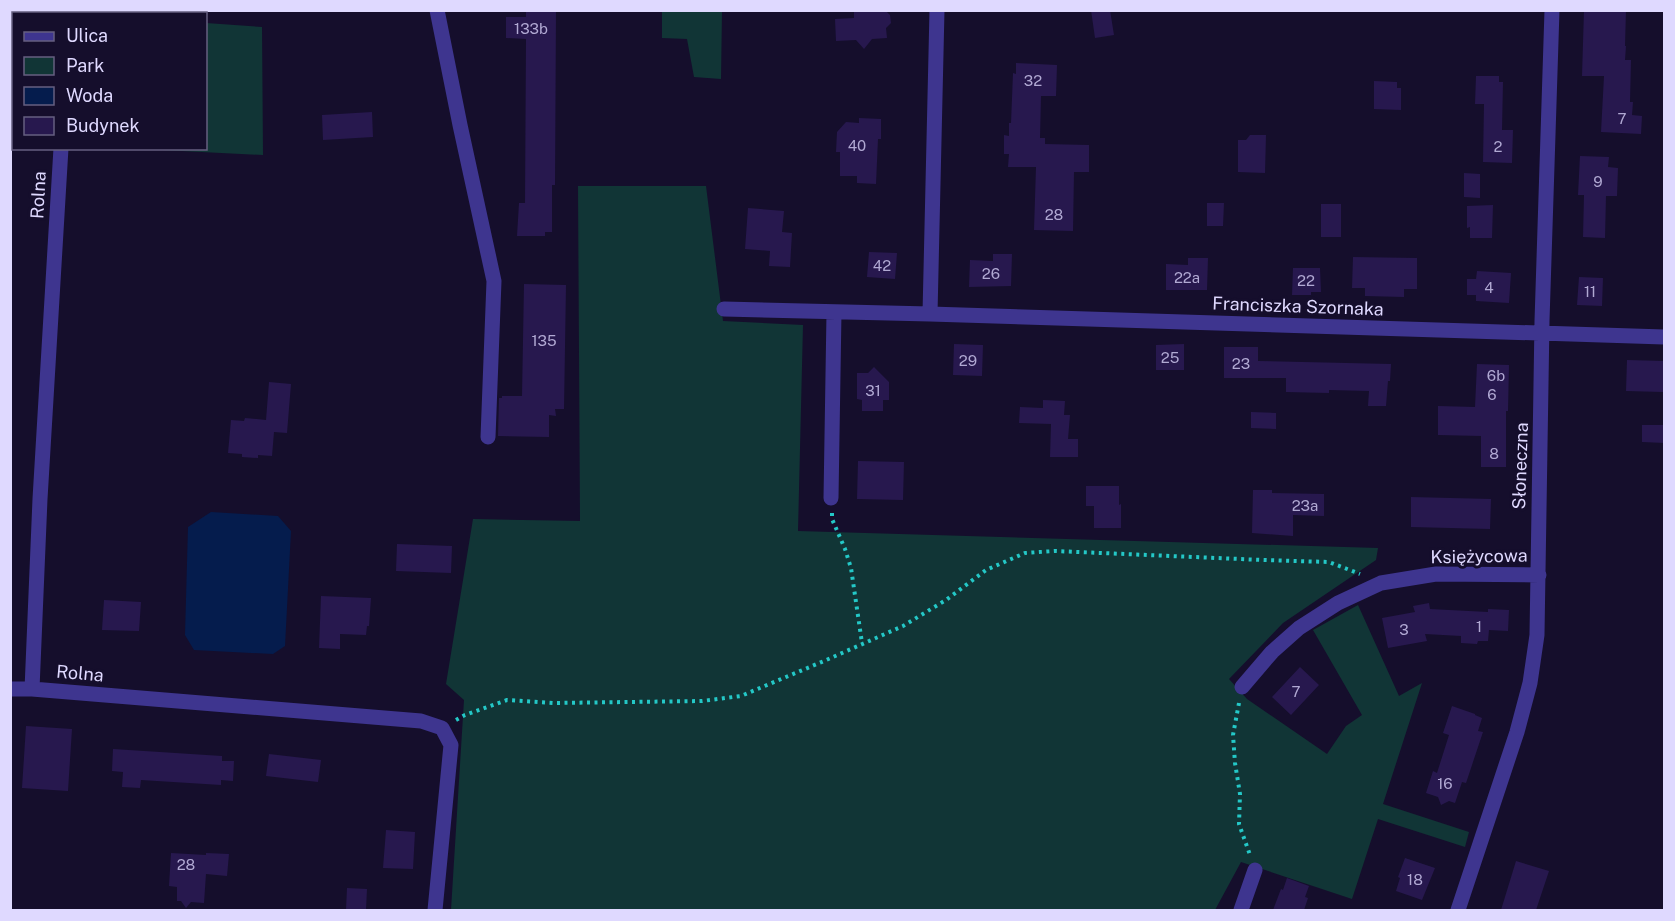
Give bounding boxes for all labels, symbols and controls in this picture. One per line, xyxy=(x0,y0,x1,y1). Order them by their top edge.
legend xyxy=(12,12,207,150)
house number: 133b xyxy=(514,20,548,37)
text: Ulica xyxy=(66,25,108,46)
text: Park xyxy=(66,55,104,76)
house number: 32 xyxy=(1024,72,1042,89)
text: Woda xyxy=(66,85,113,106)
house number: 7 xyxy=(1617,110,1627,127)
text: Budynek xyxy=(66,115,140,136)
house number: 40 xyxy=(848,137,866,154)
house number: 2 xyxy=(1494,138,1503,155)
street label: Rolna xyxy=(26,171,50,219)
house number: 9 xyxy=(1593,173,1603,190)
house number: 28 xyxy=(1045,206,1063,223)
house number: 42 xyxy=(873,257,891,274)
house number: 26 xyxy=(982,265,1000,282)
house number: 22a xyxy=(1174,269,1200,286)
house number: 22 xyxy=(1297,272,1315,289)
house number: 4 xyxy=(1484,279,1494,296)
house number: 11 xyxy=(1584,283,1596,300)
street label: Franciszka Szornaka xyxy=(1212,293,1384,319)
house number: 135 xyxy=(531,332,557,349)
house number: 25 xyxy=(1161,349,1179,366)
house number: 29 xyxy=(959,352,977,369)
house number: 23 xyxy=(1232,355,1250,372)
house number: 6b xyxy=(1487,367,1505,384)
house number: 31 xyxy=(865,382,881,399)
house number: 6 xyxy=(1487,386,1497,403)
street label: Słoneczna xyxy=(1508,422,1532,510)
house number: 8 xyxy=(1489,445,1499,462)
house number: 23a xyxy=(1292,497,1318,514)
street label: Księżycowa xyxy=(1430,545,1528,567)
house number: 1 xyxy=(1476,618,1482,635)
house number: 3 xyxy=(1399,621,1409,638)
street label: Rolna xyxy=(55,660,105,686)
house number: 7 xyxy=(1291,683,1301,700)
house number: 16 xyxy=(1437,775,1453,792)
house number: 28 xyxy=(177,856,195,873)
house number: 18 xyxy=(1407,871,1423,888)

